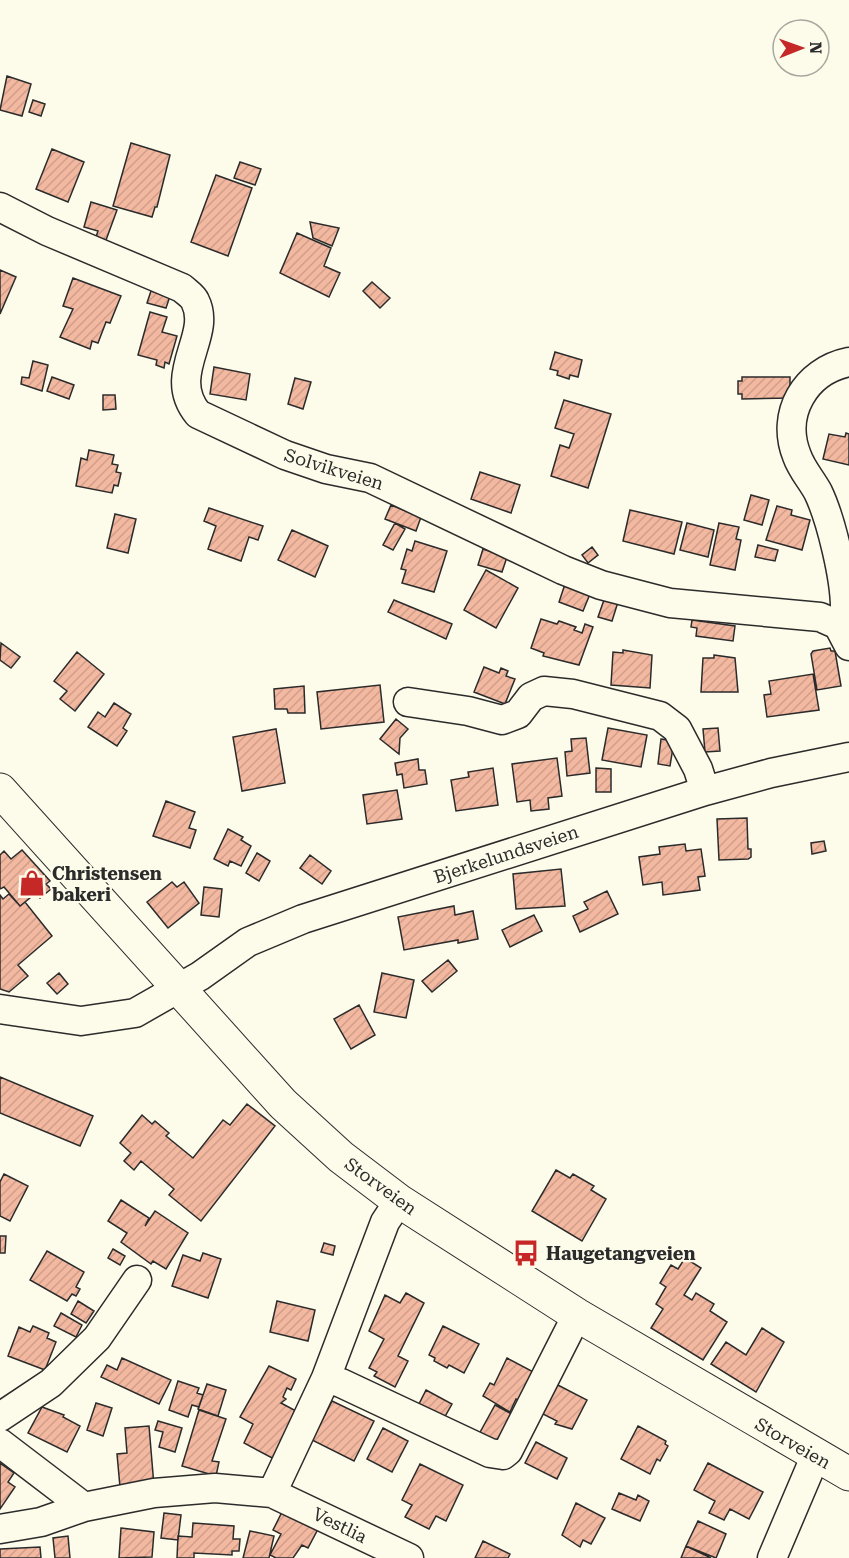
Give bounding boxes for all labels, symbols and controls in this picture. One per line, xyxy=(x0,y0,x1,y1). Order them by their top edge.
north arrow xyxy=(771,18,831,78)
text: N xyxy=(806,41,825,54)
street label: Solvikveien xyxy=(282,444,387,494)
street label: Bjerkelundsveien xyxy=(431,821,581,887)
place label: Christensen bakeri xyxy=(52,863,162,905)
shop icon: Christensen bakeri xyxy=(17,868,47,898)
street label: Storveien xyxy=(341,1153,421,1219)
bus stop icon: Haugetangveien xyxy=(511,1238,541,1268)
place label: Haugetangveien xyxy=(546,1243,696,1264)
street label: Storveien xyxy=(752,1413,835,1473)
street label: Vestlia xyxy=(309,1503,371,1547)

